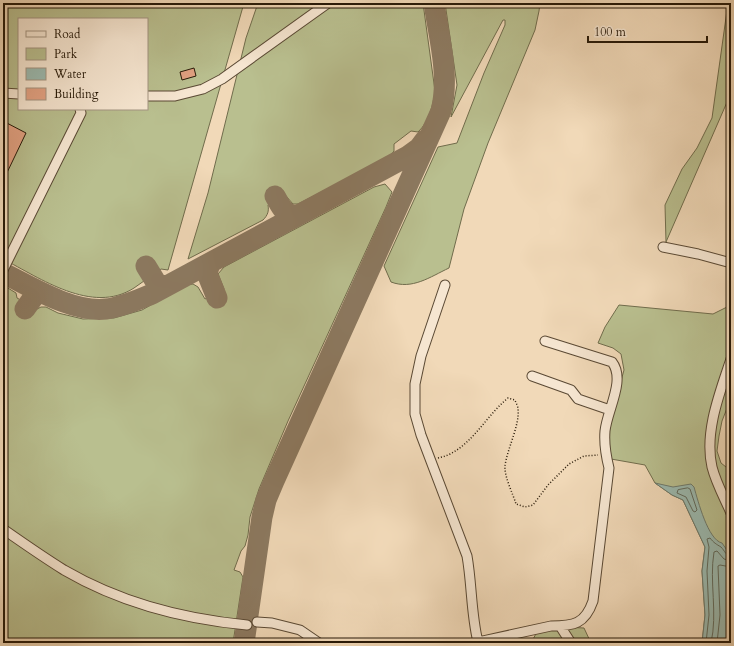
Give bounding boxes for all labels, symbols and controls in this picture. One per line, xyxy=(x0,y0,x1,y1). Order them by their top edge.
legend xyxy=(18,18,148,110)
scale bar xyxy=(588,18,707,44)
text: 100 m xyxy=(594,24,627,40)
text: Road xyxy=(54,26,81,42)
text: Park xyxy=(54,46,78,62)
text: Water xyxy=(53,66,87,82)
text: Building xyxy=(54,86,99,102)

